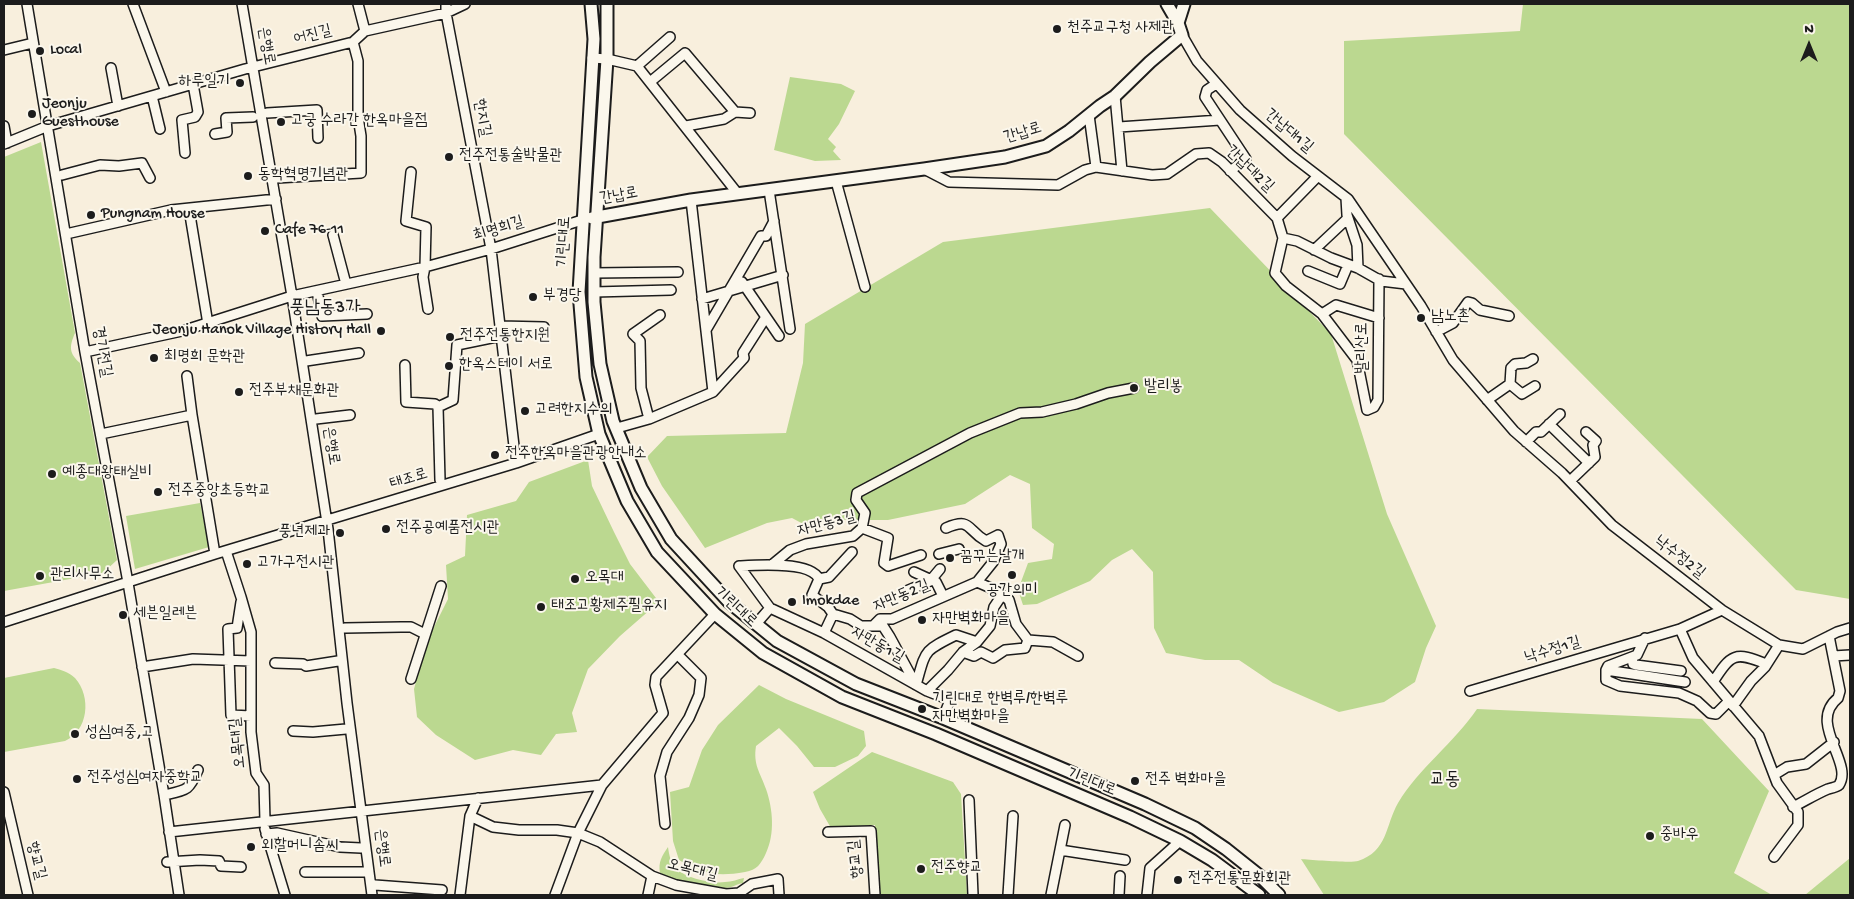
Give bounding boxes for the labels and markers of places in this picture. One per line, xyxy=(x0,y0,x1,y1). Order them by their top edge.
place label: 천주교구청 사제관 xyxy=(1067,19,1174,39)
marker: 천주교구청 사제관 xyxy=(1051,23,1063,35)
place label: Local xyxy=(50,41,82,61)
marker: Local xyxy=(34,45,46,57)
place label: 하루일기 xyxy=(178,73,230,93)
marker: 하루일기 xyxy=(234,77,246,89)
place label: Jeonju Guesthouse xyxy=(42,95,119,133)
marker: Jeonju Guesthouse xyxy=(26,108,38,120)
place label: 고궁 수라간 한옥마을점 xyxy=(291,112,427,132)
marker: 고궁 수라간 한옥마을점 xyxy=(275,116,287,128)
place label: 전주전통술박물관 xyxy=(459,147,562,167)
marker: 전주전통술박물관 xyxy=(443,151,455,163)
place label: 동학혁명기념관 xyxy=(258,166,348,186)
marker: 동학혁명기념관 xyxy=(242,170,254,182)
place label: Pungnam House xyxy=(101,205,205,225)
marker: Pungnam House xyxy=(85,209,97,221)
place label: Cafe 76-11 xyxy=(275,221,344,241)
marker: Cafe 76-11 xyxy=(259,225,271,237)
place label: 부경당 xyxy=(543,287,582,307)
marker: 부경당 xyxy=(527,291,539,303)
place label: 남노촌 xyxy=(1431,308,1470,328)
marker: 남노촌 xyxy=(1415,312,1427,324)
place label: Jeonju Hanok Village History Hall xyxy=(152,321,371,341)
marker: Jeonju Hanok Village History Hall xyxy=(375,325,387,337)
place label: 전주전통한지원 xyxy=(460,327,550,347)
marker: 전주전통한지원 xyxy=(444,331,456,343)
place label: 최명희 문학관 xyxy=(164,348,245,368)
marker: 최명희 문학관 xyxy=(148,352,160,364)
place label: 한옥스테이 서로 xyxy=(459,356,553,376)
marker: 한옥스테이 서로 xyxy=(443,360,455,372)
place label: 발리봉 xyxy=(1144,378,1183,398)
place label: 전주부채문화관 xyxy=(249,382,339,402)
marker: 발리봉 xyxy=(1128,382,1140,394)
marker: 전주부채문화관 xyxy=(233,386,245,398)
place label: 고려한지수의 xyxy=(535,401,612,421)
marker: 고려한지수의 xyxy=(519,405,531,417)
place label: 전주한옥마을관광안내소 xyxy=(505,445,647,465)
marker: 전주한옥마을관광안내소 xyxy=(489,449,501,461)
place label: 예종대왕태실비 xyxy=(62,464,152,484)
marker: 예종대왕태실비 xyxy=(46,468,58,480)
place label: 전주중앙초등학교 xyxy=(168,482,271,502)
marker: 전주중앙초등학교 xyxy=(152,486,164,498)
place label: 전주공예품전시관 xyxy=(396,519,499,539)
place label: 풍년제과 xyxy=(278,523,330,543)
marker: 전주공예품전시관 xyxy=(380,523,392,535)
marker: 풍년제과 xyxy=(334,527,346,539)
place label: 꿈꾸는날개 xyxy=(960,548,1024,568)
marker: 꿈꾸는날개 xyxy=(944,552,956,564)
place label: 고가구전시관 xyxy=(257,554,334,574)
marker: 고가구전시관 xyxy=(241,558,253,570)
place label: 관리사무소 xyxy=(50,566,114,586)
place label: 오목대 xyxy=(585,569,624,589)
marker: 공간의미 xyxy=(1006,569,1018,581)
marker: 관리사무소 xyxy=(34,570,46,582)
marker: 오목대 xyxy=(569,573,581,585)
place label: 공간의미 xyxy=(986,582,1038,602)
place label: Imokdae xyxy=(802,592,859,612)
marker: Imokdae xyxy=(786,596,798,608)
place label: 태조고황제주필유지 xyxy=(551,597,667,617)
marker: 태조고황제주필유지 xyxy=(535,601,547,613)
place label: 세븐일레븐 xyxy=(133,605,197,625)
marker: 세븐일레븐 xyxy=(117,609,129,621)
place label: 자만벽화마을 xyxy=(932,610,1009,630)
marker: 자만벽화마을 xyxy=(916,614,928,626)
place label: 기린대로 한벽루/한벽루 자만벽화마을 xyxy=(932,690,1068,728)
marker: 기린대로 한벽루/한벽루 자만벽화마을 xyxy=(916,703,928,715)
place label: 성심여중,고 xyxy=(85,724,154,744)
marker: 성심여중,고 xyxy=(69,728,81,740)
place label: 전주성심여자중학교 xyxy=(87,769,203,789)
place label: 전주 벽화마을 xyxy=(1145,771,1226,791)
marker: 전주성심여자중학교 xyxy=(71,773,83,785)
marker: 전주 벽화마을 xyxy=(1129,775,1141,787)
place label: 중바우 xyxy=(1660,826,1699,846)
marker: 중바우 xyxy=(1644,830,1656,842)
place label: 외할머니솜씨 xyxy=(261,837,338,857)
marker: 외할머니솜씨 xyxy=(245,841,257,853)
place label: 전주향교 xyxy=(931,859,982,879)
marker: 전주향교 xyxy=(915,863,927,875)
place label: 전주전통문화회관 xyxy=(1188,870,1291,890)
marker: 전주전통문화회관 xyxy=(1172,874,1184,886)

